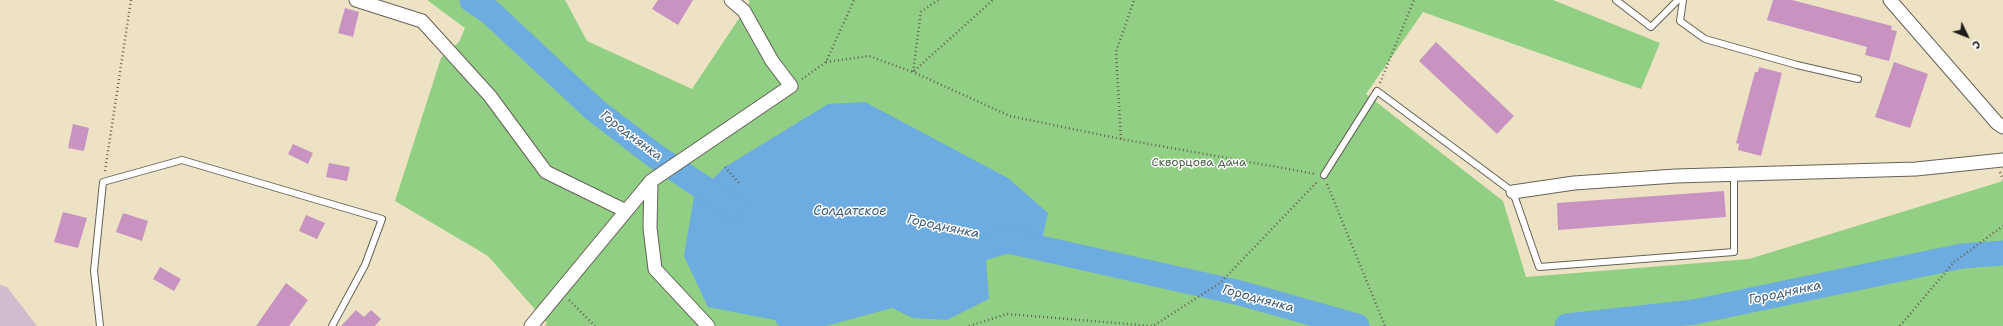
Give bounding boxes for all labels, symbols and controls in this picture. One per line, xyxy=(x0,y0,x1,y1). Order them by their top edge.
north arrow xyxy=(1947,16,1987,56)
text: С xyxy=(1968,37,1984,52)
water label: Городнянка xyxy=(597,108,665,164)
park label: Скворцова дача xyxy=(1152,156,1246,170)
water label: Солдатское xyxy=(813,204,887,220)
water label: Городнянка xyxy=(905,212,981,242)
water label: Городнянка xyxy=(1747,278,1823,308)
water label: Городнянка xyxy=(1220,282,1296,316)

